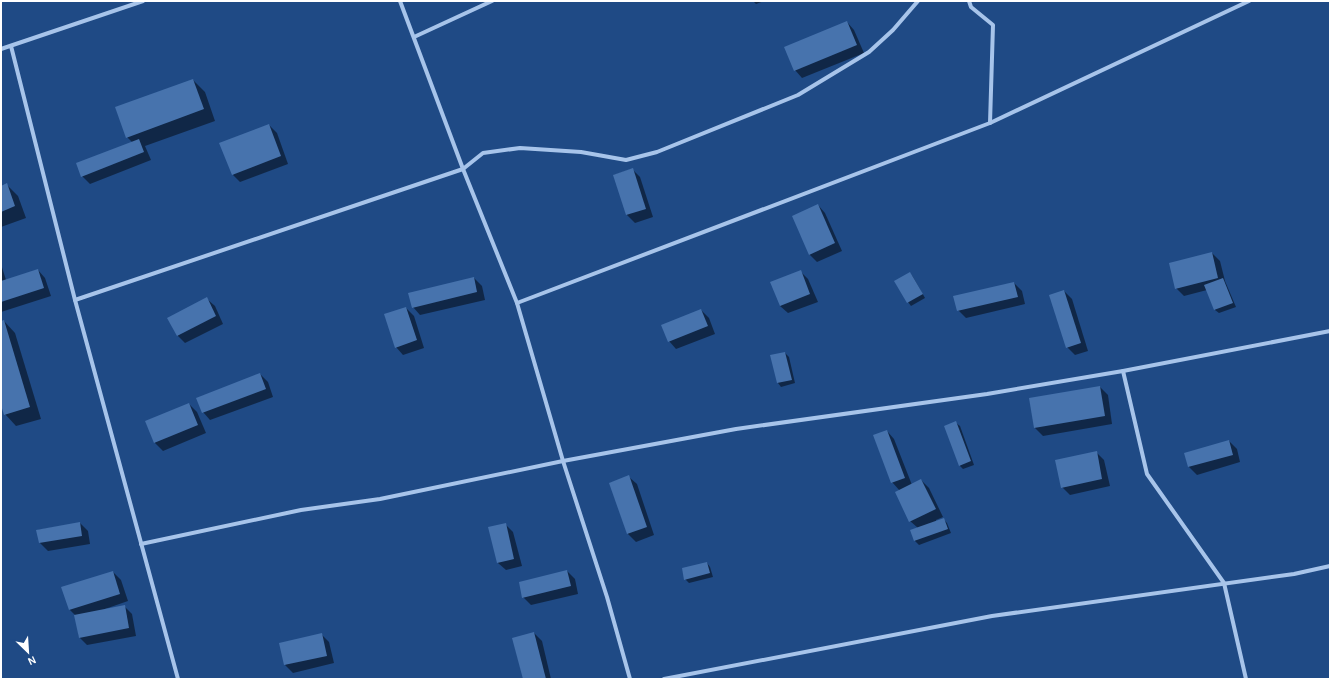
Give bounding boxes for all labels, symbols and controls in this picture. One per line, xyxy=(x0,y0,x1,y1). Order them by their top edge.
north arrow xyxy=(8,632,48,672)
text: N xyxy=(26,653,38,668)

